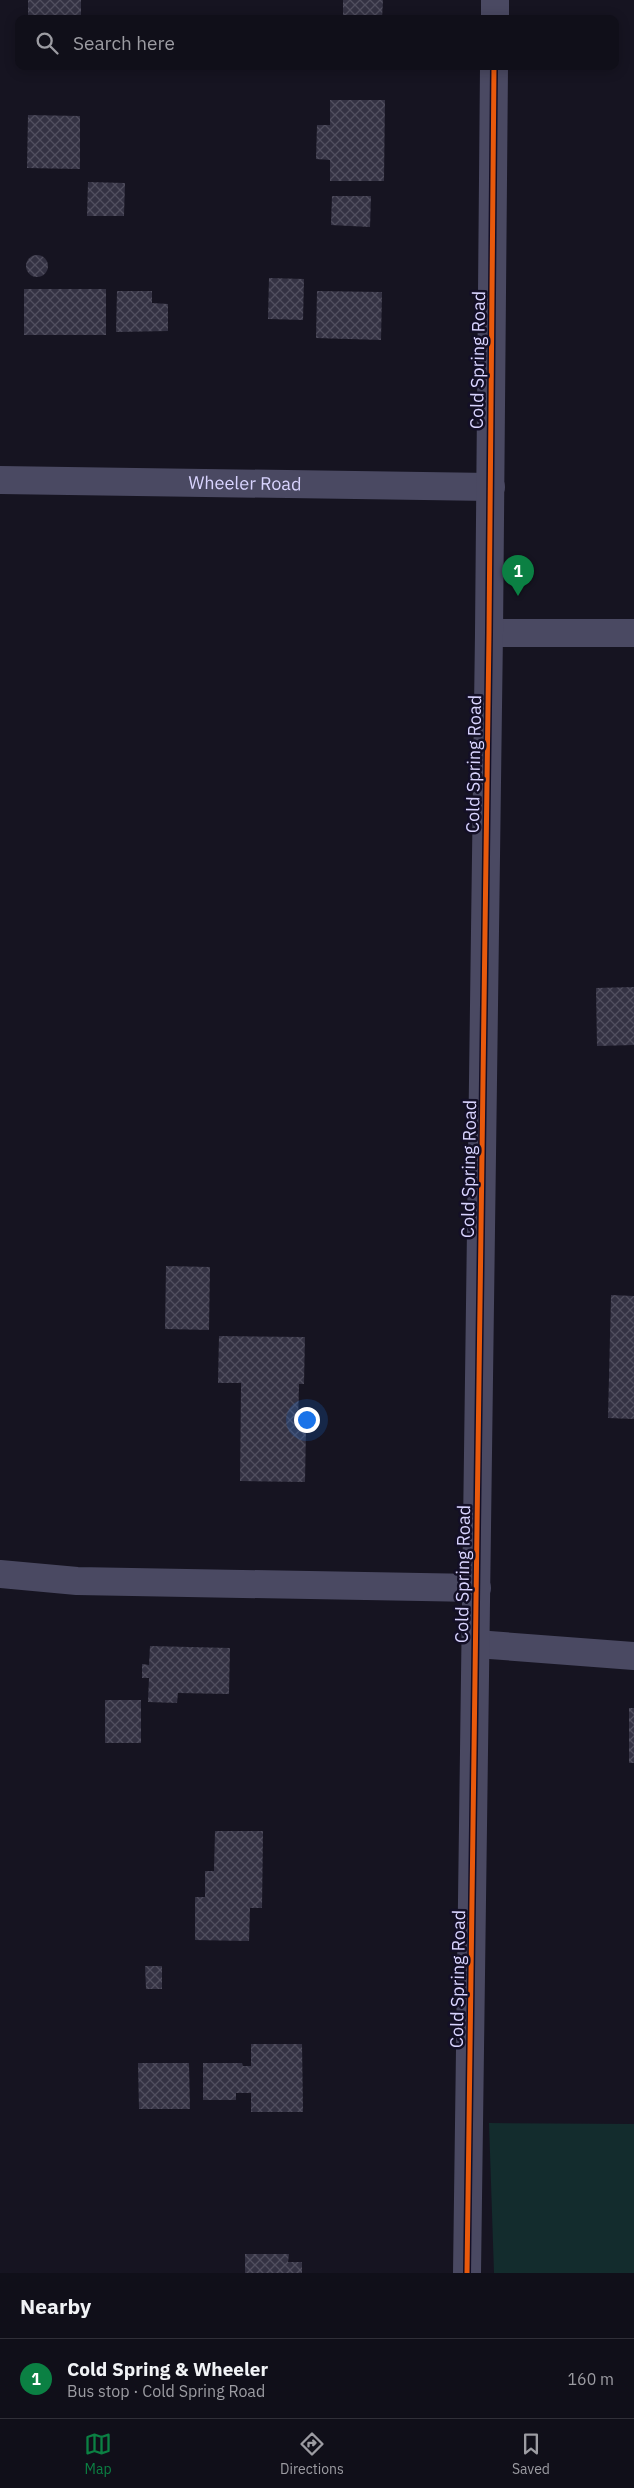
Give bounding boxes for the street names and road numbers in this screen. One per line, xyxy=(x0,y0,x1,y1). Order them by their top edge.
street label: Cold Spring Road xyxy=(465,291,490,429)
street label: Wheeler Road xyxy=(188,471,302,495)
street label: Cold Spring Road xyxy=(461,695,486,833)
street label: Cold Spring Road xyxy=(456,1100,481,1238)
street label: Cold Spring Road xyxy=(450,1505,475,1643)
street label: Cold Spring Road xyxy=(445,1910,470,2048)

